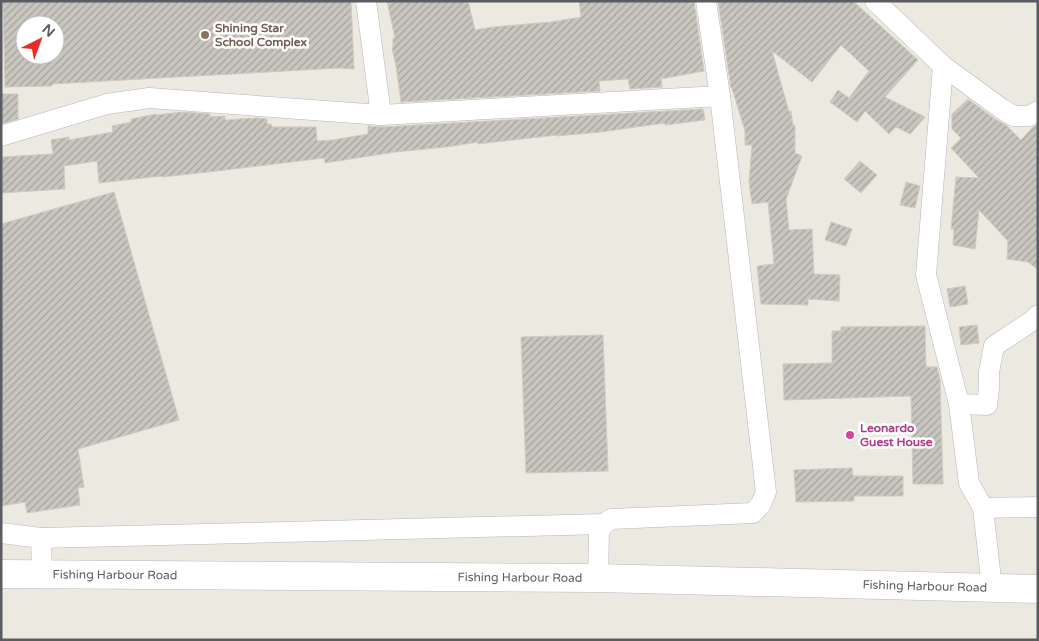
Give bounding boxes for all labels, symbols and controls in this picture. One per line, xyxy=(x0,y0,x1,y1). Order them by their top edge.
north arrow xyxy=(15,15,65,65)
text: N xyxy=(38,21,58,41)
place label: Shining Star School Complex xyxy=(215,21,308,50)
marker: Shining Star School Complex xyxy=(199,29,211,41)
place label: Leonardo Guest House xyxy=(860,421,933,449)
marker: Leonardo Guest House xyxy=(844,429,856,441)
street label: Fishing Harbour Road xyxy=(53,567,177,582)
street label: Fishing Harbour Road xyxy=(458,570,582,585)
street label: Fishing Harbour Road xyxy=(862,578,987,595)

